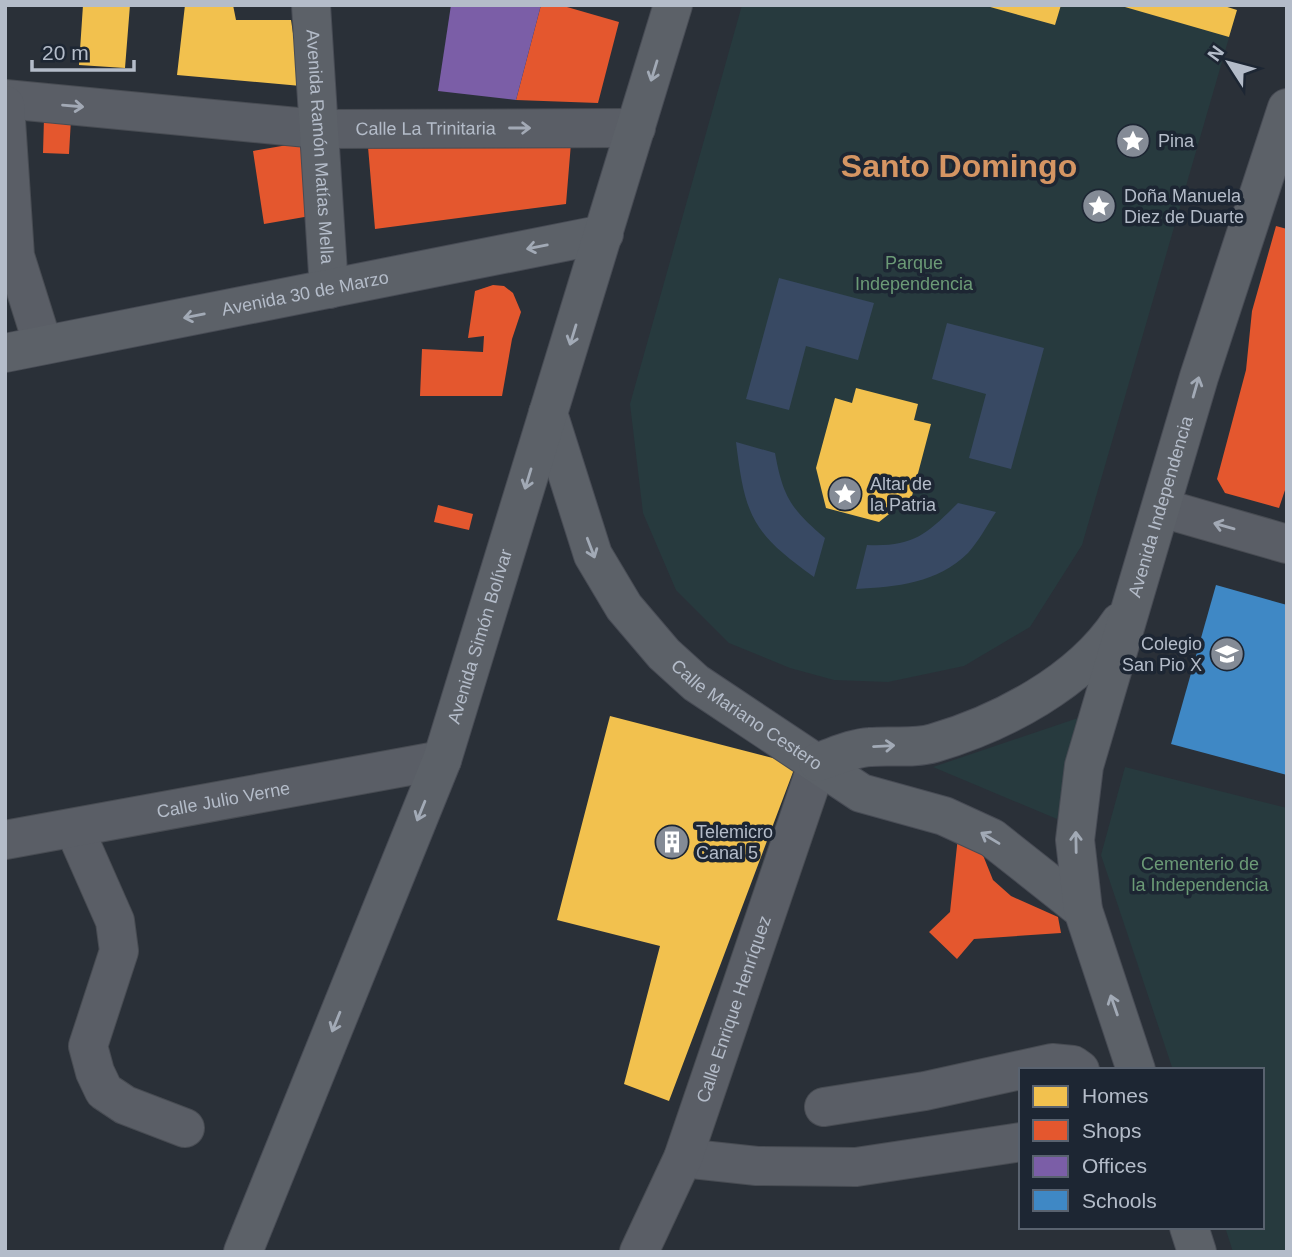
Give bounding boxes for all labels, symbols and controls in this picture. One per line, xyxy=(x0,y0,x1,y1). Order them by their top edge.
scale bar xyxy=(32,28,133,72)
north arrow xyxy=(1194,28,1264,98)
street label: Avenida Ramón Matías Mella xyxy=(303,29,337,266)
text: 20 m xyxy=(42,41,89,64)
text: N xyxy=(1203,42,1228,65)
one-way arrow xyxy=(646,59,659,81)
one-way arrow xyxy=(61,99,84,112)
street label: Calle La Trinitaria xyxy=(355,118,497,139)
one-way arrow xyxy=(508,121,531,135)
place icon: Pina xyxy=(1114,122,1152,160)
place label: Pina xyxy=(1158,131,1195,151)
district label: Santo Domingo xyxy=(841,148,1077,184)
place label: Doña Manuela Diez de Duarte xyxy=(1124,186,1244,227)
place icon: Doña Manuela Diez de Duarte xyxy=(1080,187,1118,225)
one-way arrow xyxy=(526,241,549,255)
park label: Parque Independencia xyxy=(855,253,974,294)
street label: Avenida 30 de Marzo xyxy=(220,267,390,320)
one-way arrow xyxy=(183,309,206,323)
one-way arrow xyxy=(565,324,578,346)
one-way arrow xyxy=(1190,376,1203,398)
street label: Avenida Independencia xyxy=(1124,413,1197,600)
one-way arrow xyxy=(521,467,534,489)
place label: Altar de la Patria xyxy=(870,474,937,515)
place icon: Altar de la Patria xyxy=(826,475,864,513)
one-way arrow xyxy=(1214,518,1236,531)
one-way arrow xyxy=(586,537,599,559)
street label: Avenida Simón Bolívar xyxy=(444,546,516,726)
place label: Colegio San Pio X xyxy=(1122,634,1202,675)
school or university icon: Colegio San Pio X xyxy=(1208,635,1246,673)
street label: Calle Mariano Cestero xyxy=(667,655,826,774)
one-way arrow xyxy=(872,740,895,753)
street label: Calle Julio Verne xyxy=(155,778,292,822)
one-way arrow xyxy=(413,800,426,822)
place label: Telemicro Canal 5 xyxy=(696,822,773,863)
building icon: Telemicro Canal 5 xyxy=(653,823,691,861)
one-way arrow xyxy=(981,831,1001,845)
one-way arrow xyxy=(1069,831,1083,854)
park label: Cementerio de la Independencia xyxy=(1131,854,1270,895)
street label: Calle Enrique Henríquez xyxy=(693,913,775,1105)
one-way arrow xyxy=(1107,994,1120,1016)
one-way arrow xyxy=(328,1011,341,1033)
legend xyxy=(1019,1068,1264,1229)
text: Homes xyxy=(1082,1084,1149,1107)
text: Shops xyxy=(1082,1119,1142,1142)
text: Offices xyxy=(1082,1154,1147,1177)
text: Schools xyxy=(1082,1189,1157,1212)

